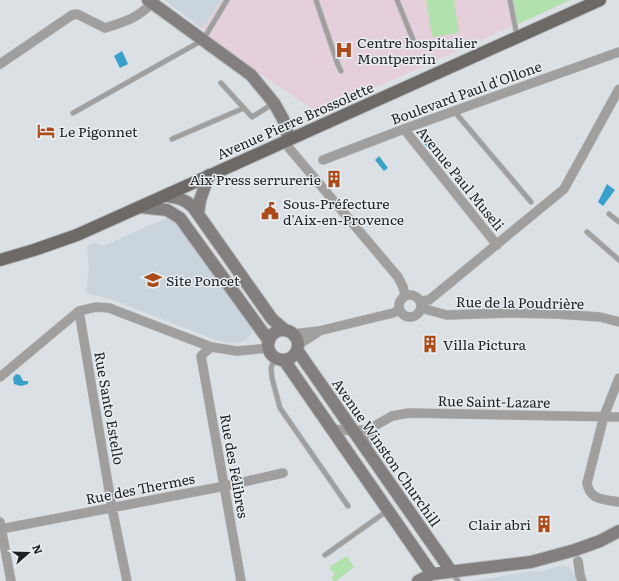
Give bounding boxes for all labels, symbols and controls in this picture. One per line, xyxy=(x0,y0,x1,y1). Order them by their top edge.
place label: Centre hospitalier Montperrin xyxy=(357,32,478,68)
hospital icon: Centre hospitalier Montperrin xyxy=(334,40,354,60)
street label: Boulevard Paul d'Ollone xyxy=(388,55,544,129)
street label: Avenue Pierre Brossolette xyxy=(213,76,377,164)
hotel icon: Le Pigonnet xyxy=(36,121,56,141)
place label: Le Pigonnet xyxy=(59,121,138,141)
street label: Avenue Paul Museli xyxy=(413,122,510,235)
place label: Aix'Press serrurerie xyxy=(190,169,321,189)
building icon: Aix'Press serrurerie xyxy=(324,169,344,189)
place label: Sous-Préfecture d'Aix-en-Provence xyxy=(283,193,404,229)
public building icon: Sous-Préfecture d'Aix-en-Provence xyxy=(260,201,280,221)
school or university icon: Site Poncet xyxy=(143,270,163,290)
place label: Site Poncet xyxy=(166,270,240,290)
street label: Rue de la Poudrière xyxy=(456,291,584,313)
building icon: Villa Pictura xyxy=(420,334,440,354)
place label: Villa Pictura xyxy=(443,334,527,354)
street label: Rue Santo Estello xyxy=(90,350,130,466)
street label: Avenue Winston Churchill xyxy=(328,374,446,530)
street label: Rue Saint-Lazare xyxy=(437,390,551,412)
street label: Rue des Félibres xyxy=(216,412,254,520)
street label: Rue des Thermes xyxy=(84,468,196,508)
place label: Clair abri xyxy=(468,514,531,534)
building icon: Clair abri xyxy=(534,514,554,534)
north arrow xyxy=(8,533,48,573)
text: N xyxy=(29,542,47,556)

